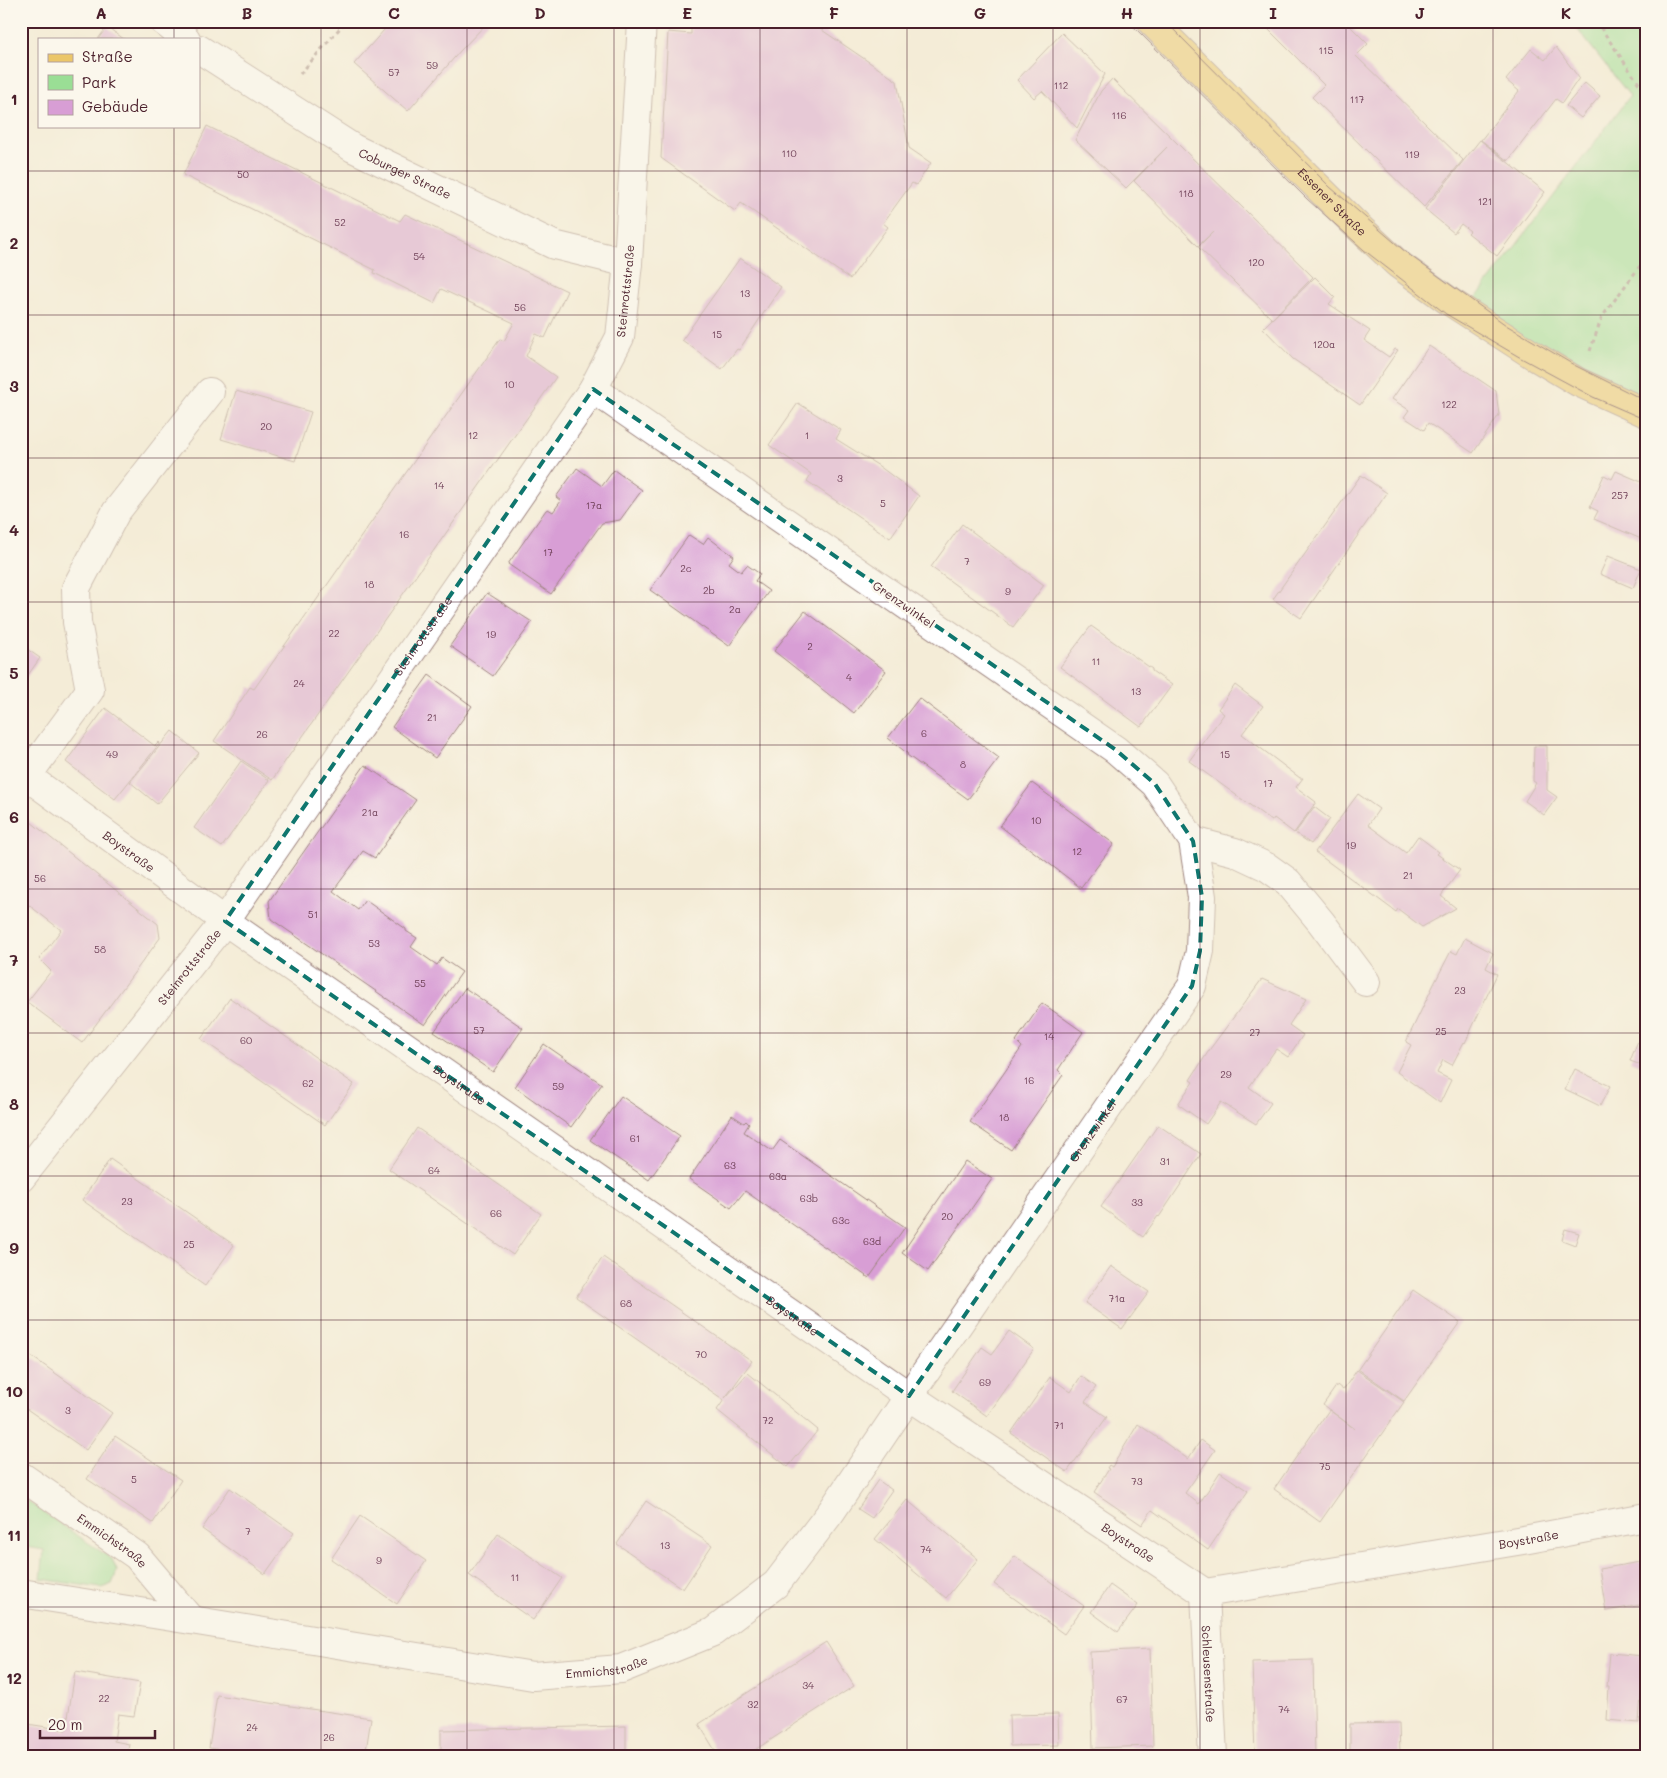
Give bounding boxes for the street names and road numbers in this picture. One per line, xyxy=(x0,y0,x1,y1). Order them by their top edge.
street label: Coburger Straße xyxy=(356,144,454,202)
street label: Essener Straße xyxy=(1295,164,1370,239)
street label: Steinrottstraße xyxy=(612,244,637,338)
street label: Grenzwinkel xyxy=(870,577,938,631)
street label: Steinrottstraße xyxy=(389,593,455,679)
street label: Boystraße xyxy=(100,827,158,875)
street label: Steinrottstraße xyxy=(154,925,224,1008)
street label: Boystraße xyxy=(431,1061,490,1108)
street label: Grenzwinkel xyxy=(1065,1096,1119,1165)
street label: Boystraße xyxy=(763,1292,822,1339)
street label: Emmichstraße xyxy=(74,1509,151,1571)
street label: Boystraße xyxy=(1099,1519,1158,1565)
street label: Boystraße xyxy=(1497,1526,1560,1552)
street label: Schleusenstraße xyxy=(1199,1625,1219,1723)
street label: Emmichstraße xyxy=(565,1651,650,1681)

